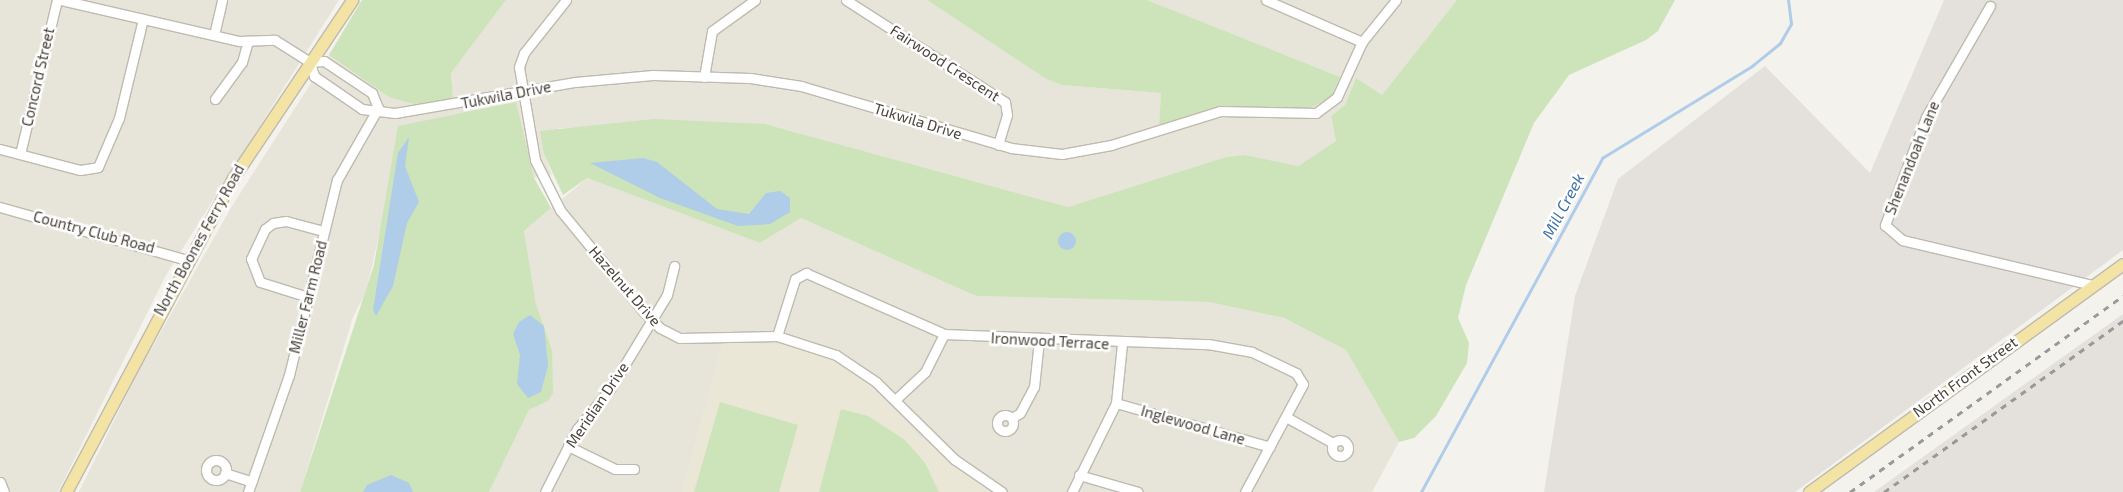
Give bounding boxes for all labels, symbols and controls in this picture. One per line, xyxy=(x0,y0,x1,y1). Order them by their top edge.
street label: Fairwood Crescent xyxy=(887,21,1003,105)
street label: Concord Street xyxy=(18,26,58,128)
street label: Tukwila Drive xyxy=(459,77,553,113)
street label: Tukwila Drive xyxy=(872,99,964,143)
street label: Shenandoah Lane xyxy=(1881,99,1943,217)
street label: North Boones Ferry Road xyxy=(150,161,248,319)
water label: Mill Creek xyxy=(1538,170,1588,242)
street label: Country Club Road xyxy=(31,207,157,257)
street label: Miller Farm Road xyxy=(285,238,331,356)
street label: Hazelnut Drive xyxy=(585,242,665,330)
street label: Ironwood Terrace xyxy=(990,329,1110,353)
street label: North Front Street xyxy=(1909,333,2021,421)
street label: Meridian Drive xyxy=(562,359,632,451)
street label: Inglewood Lane xyxy=(1139,402,1247,448)

